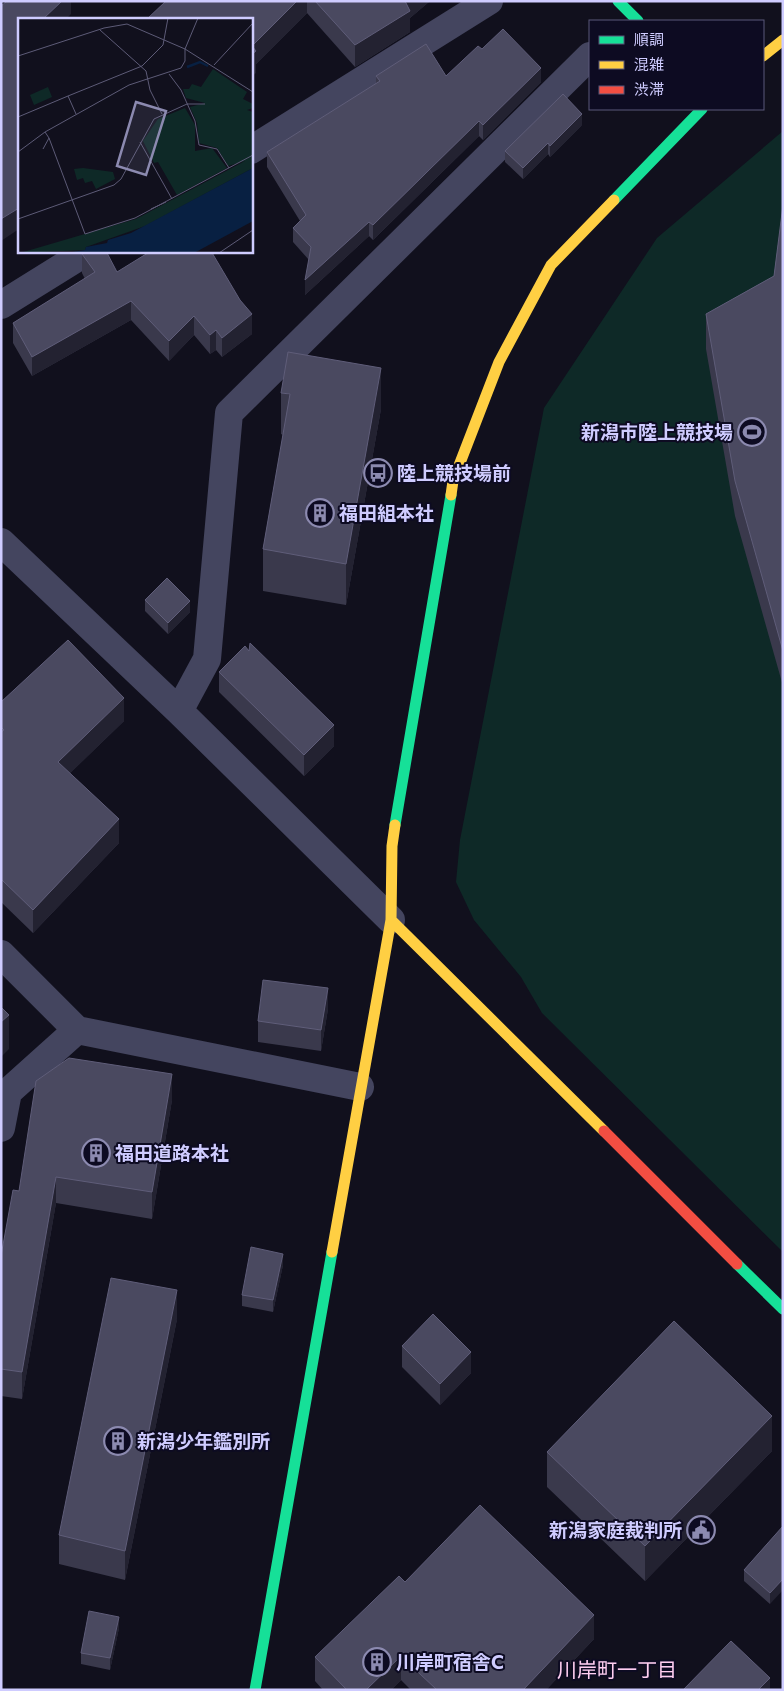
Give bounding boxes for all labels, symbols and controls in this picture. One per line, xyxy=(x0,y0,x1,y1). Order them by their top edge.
inset map xyxy=(18,18,252,252)
legend xyxy=(589,20,764,110)
text: 順調 xyxy=(634,30,664,48)
text: 混雑 xyxy=(634,55,664,73)
text: 渋滞 xyxy=(634,80,664,98)
sports icon: 新潟市陸上競技場 xyxy=(737,417,767,447)
place label: 新潟市陸上競技場 xyxy=(581,420,733,443)
bus stop icon: 陸上競技場前 xyxy=(363,458,393,488)
place label: 陸上競技場前 xyxy=(397,461,511,484)
building icon: 福田組本社 xyxy=(305,498,335,528)
place label: 福田組本社 xyxy=(339,501,434,524)
building icon: 福田道路本社 xyxy=(81,1138,111,1168)
place label: 福田道路本社 xyxy=(115,1141,229,1164)
building icon: 新潟少年鑑別所 xyxy=(103,1426,133,1456)
place label: 新潟少年鑑別所 xyxy=(137,1429,270,1452)
public building icon: 新潟家庭裁判所 xyxy=(686,1515,716,1545)
place label: 新潟家庭裁判所 xyxy=(549,1518,682,1541)
building icon: 川岸町宿舎C xyxy=(362,1647,392,1677)
place label: 川岸町宿舎C xyxy=(396,1650,504,1673)
district label: 川岸町一丁目 xyxy=(557,1657,677,1681)

